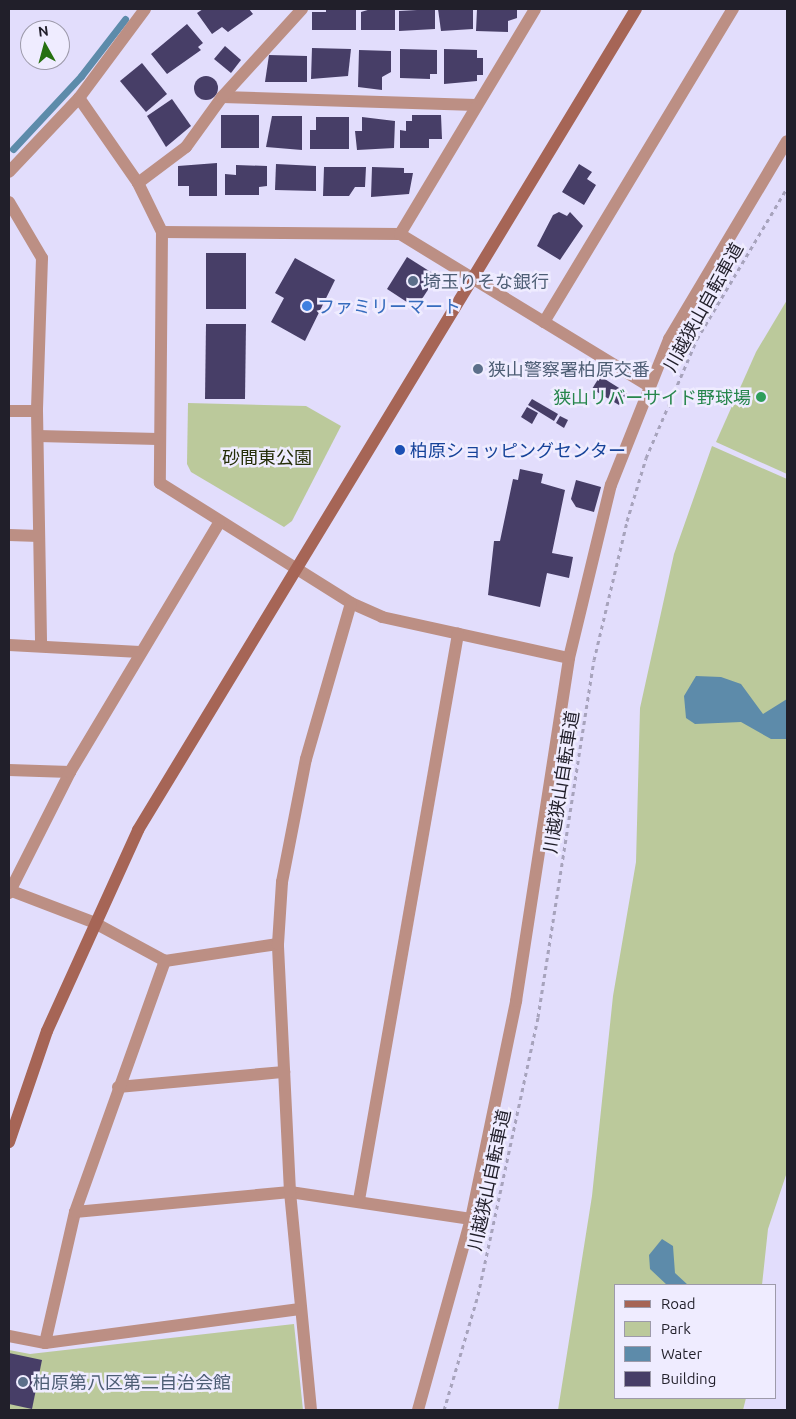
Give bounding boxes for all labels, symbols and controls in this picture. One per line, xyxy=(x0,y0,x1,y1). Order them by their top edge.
north arrow xyxy=(20,20,70,70)
text: N xyxy=(37,23,49,40)
street label: 川越狭山自転車道 xyxy=(659,239,747,375)
place label: 埼玉りそな銀行 xyxy=(423,270,549,292)
marker: 埼玉りそな銀行 xyxy=(407,275,419,287)
place label: ファミリーマート xyxy=(317,295,461,317)
marker: ファミリーマート xyxy=(301,300,313,312)
place label: 狭山警察署柏原交番 xyxy=(488,358,650,380)
marker: 狭山警察署柏原交番 xyxy=(472,363,484,375)
place label: 狭山リバーサイド野球場 xyxy=(553,386,751,408)
marker: 狭山リバーサイド野球場 xyxy=(755,391,767,403)
place label: 柏原ショッピングセンター xyxy=(410,439,626,461)
marker: 柏原ショッピングセンター xyxy=(394,444,406,456)
park label: 砂間東公園 xyxy=(222,446,312,468)
street label: 川越狭山自転車道 xyxy=(539,709,583,855)
street label: 川越狭山自転車道 xyxy=(463,1107,515,1253)
legend xyxy=(614,1284,776,1399)
text: Road xyxy=(661,1295,696,1312)
text: Park xyxy=(661,1320,691,1337)
text: Water xyxy=(661,1345,702,1362)
text: Building xyxy=(661,1370,716,1387)
place label: 柏原第八区第二自治会館 xyxy=(33,1371,231,1393)
marker: 柏原第八区第二自治会館 xyxy=(17,1376,29,1388)

